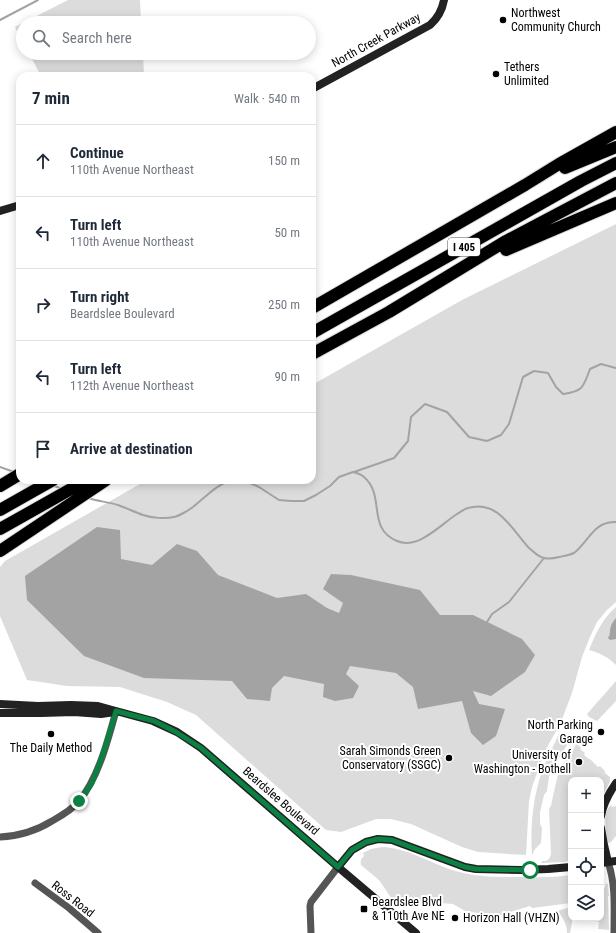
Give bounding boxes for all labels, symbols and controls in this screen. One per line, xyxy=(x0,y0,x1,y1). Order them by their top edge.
place label: Northwest Community Church xyxy=(511,6,601,34)
street label: North Creek Parkway xyxy=(329,10,423,70)
marker: Northwest Community Church xyxy=(498,15,508,25)
search box xyxy=(16,16,316,60)
icon: search xyxy=(30,27,52,49)
text: Search here xyxy=(62,29,132,47)
place label: Tethers Unlimited xyxy=(504,60,549,88)
marker: Tethers Unlimited xyxy=(491,69,501,79)
text: 7 min xyxy=(32,88,70,108)
text: Walk · 540 m xyxy=(234,91,300,106)
text: Continue xyxy=(70,144,124,162)
icon: ahead xyxy=(32,150,54,172)
text: 150 m xyxy=(268,153,300,168)
text: 110th Avenue Northeast xyxy=(70,162,194,177)
text: Turn left xyxy=(70,216,121,234)
icon: left xyxy=(32,222,54,244)
text: 50 m xyxy=(274,225,300,240)
text: 110th Avenue Northeast xyxy=(70,234,194,249)
road number: I 405 xyxy=(448,238,480,256)
text: Turn right xyxy=(70,288,129,306)
icon: right xyxy=(32,294,54,316)
text: 250 m xyxy=(268,297,300,312)
text: Beardslee Boulevard xyxy=(70,306,175,321)
text: Turn left xyxy=(70,360,121,378)
icon: left xyxy=(32,366,54,388)
text: 90 m xyxy=(274,369,300,384)
text: 112th Avenue Northeast xyxy=(70,378,194,393)
icon: arrive xyxy=(32,438,54,460)
text: Arrive at destination xyxy=(70,440,193,458)
place label: North Parking Garage xyxy=(528,718,593,746)
marker: North Parking Garage xyxy=(596,727,606,737)
marker: The Daily Method xyxy=(46,729,56,739)
place label: The Daily Method xyxy=(10,741,92,755)
place label: Sarah Simonds Green Conservatory (SSGC) xyxy=(340,744,441,772)
place label: University of Washington - Bothell xyxy=(474,748,571,776)
marker: Sarah Simonds Green Conservatory (SSGC) xyxy=(444,753,454,763)
marker: University of Washington - Bothell xyxy=(574,757,584,767)
street label: Beardslee Boulevard xyxy=(240,764,322,838)
map controls xyxy=(568,777,604,921)
button: + xyxy=(568,777,604,813)
route end xyxy=(70,792,88,810)
button: − xyxy=(568,813,604,849)
button: locate xyxy=(568,849,604,885)
route start xyxy=(521,861,539,879)
street label: Ross Road xyxy=(49,878,97,920)
button: layers xyxy=(568,885,604,921)
place label: Beardslee Blvd & 110th Ave NE xyxy=(372,895,445,923)
marker: Beardslee Blvd & 110th Ave NE xyxy=(359,904,369,914)
place label: Horizon Hall (VHZN) xyxy=(463,911,560,925)
marker: Horizon Hall (VHZN) xyxy=(450,913,460,923)

